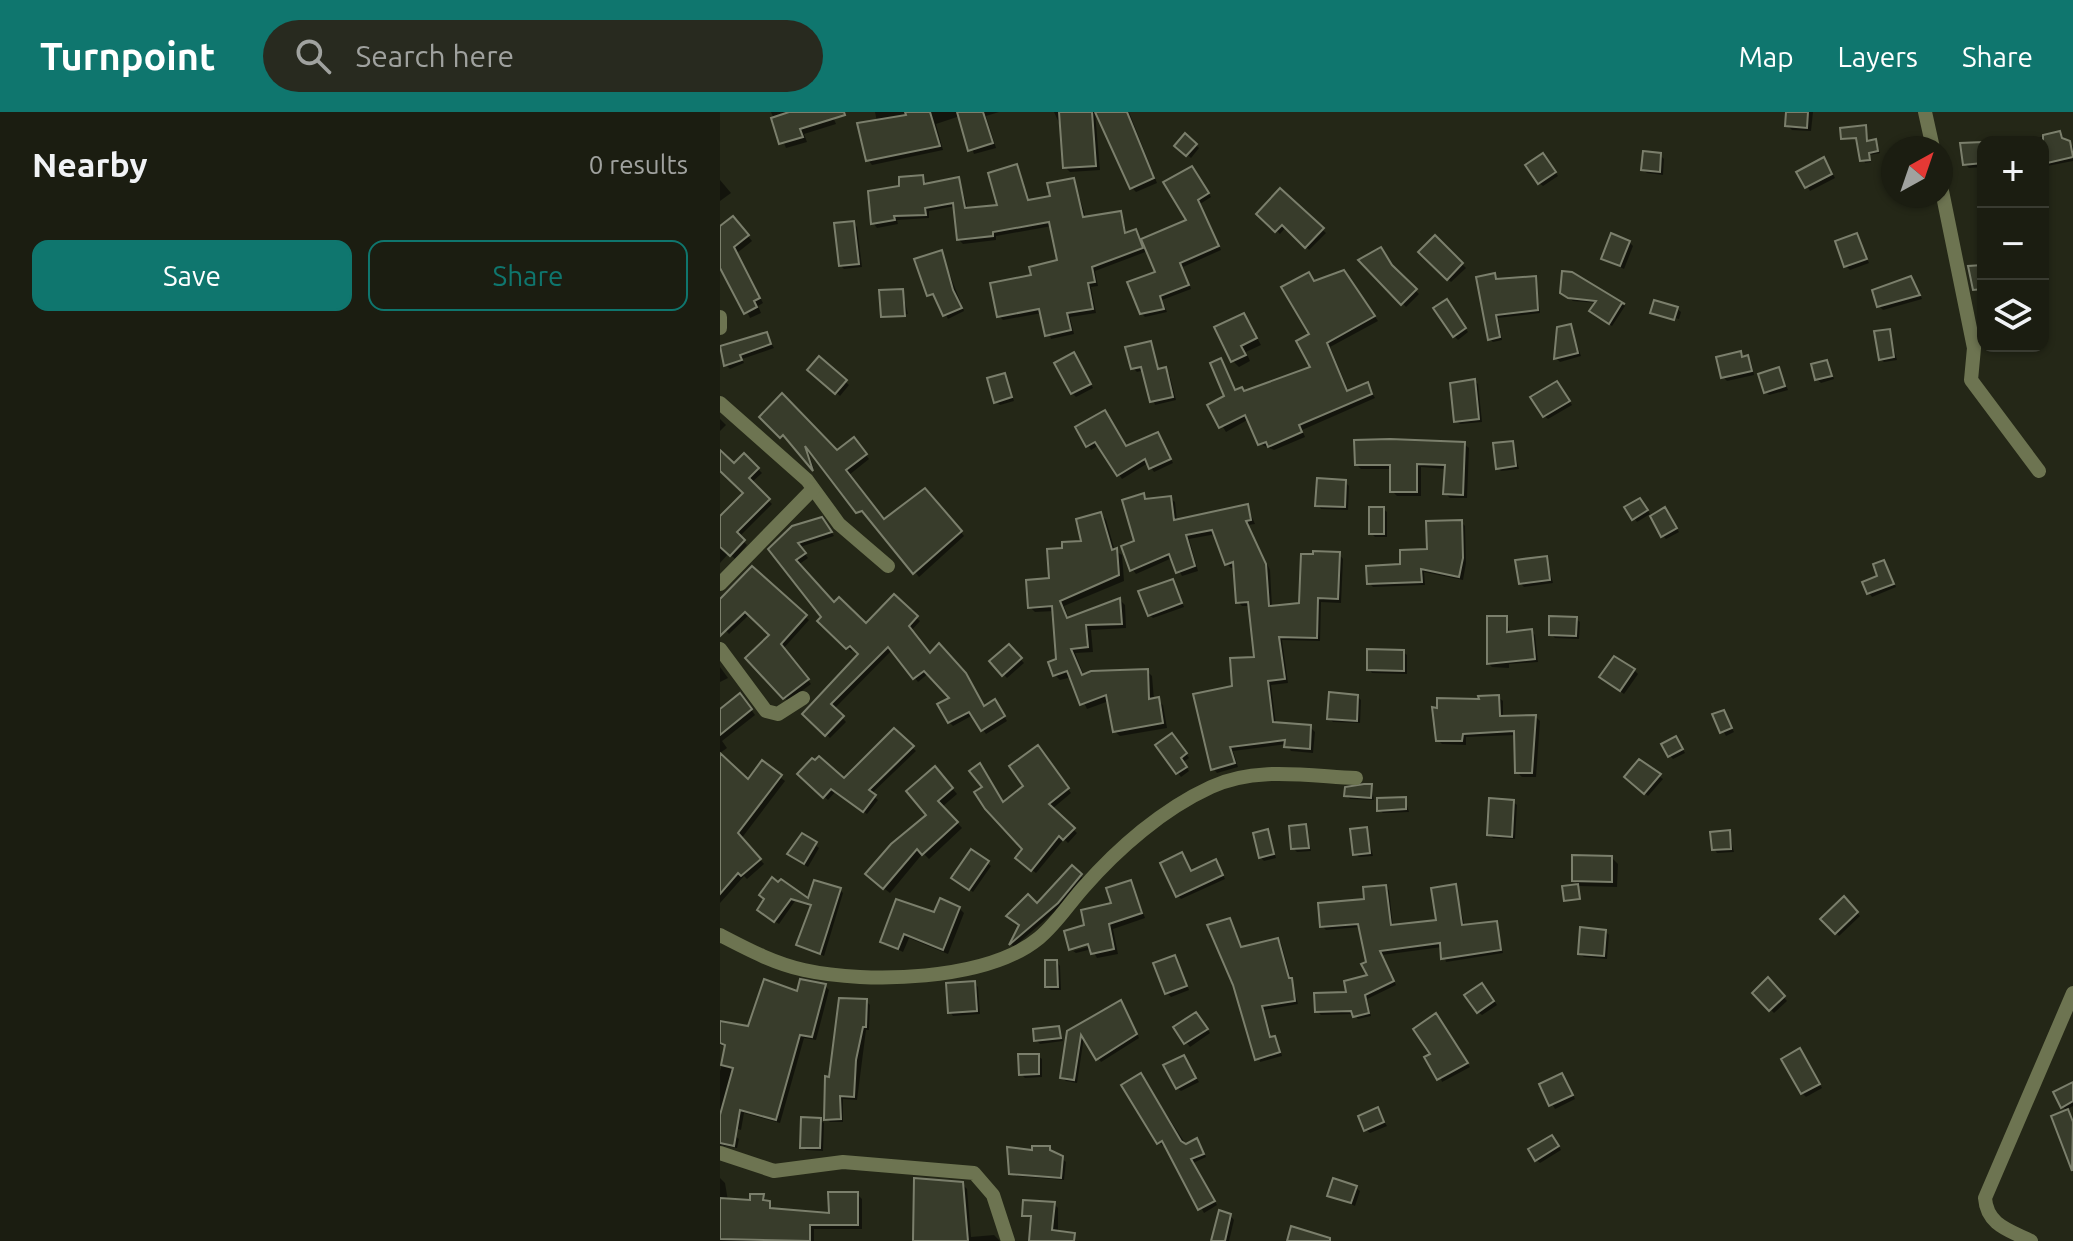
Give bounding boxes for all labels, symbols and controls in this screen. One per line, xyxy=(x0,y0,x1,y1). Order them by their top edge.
search box xyxy=(263,20,823,92)
icon: search xyxy=(291,34,335,78)
text: Turnpoint xyxy=(40,35,215,77)
text: Search here xyxy=(355,39,514,73)
text: Map xyxy=(1738,41,1794,72)
text: Layers xyxy=(1838,41,1918,72)
text: Share xyxy=(1962,41,2033,72)
north arrow xyxy=(1881,136,1953,208)
map controls xyxy=(1977,136,2049,352)
button: + xyxy=(1977,136,2049,208)
text: Nearby xyxy=(32,145,147,183)
text: 0 results xyxy=(589,150,688,179)
button: − xyxy=(1977,208,2049,280)
button: Save xyxy=(32,240,352,311)
button: Share xyxy=(368,240,688,311)
button: layers xyxy=(1977,280,2049,352)

